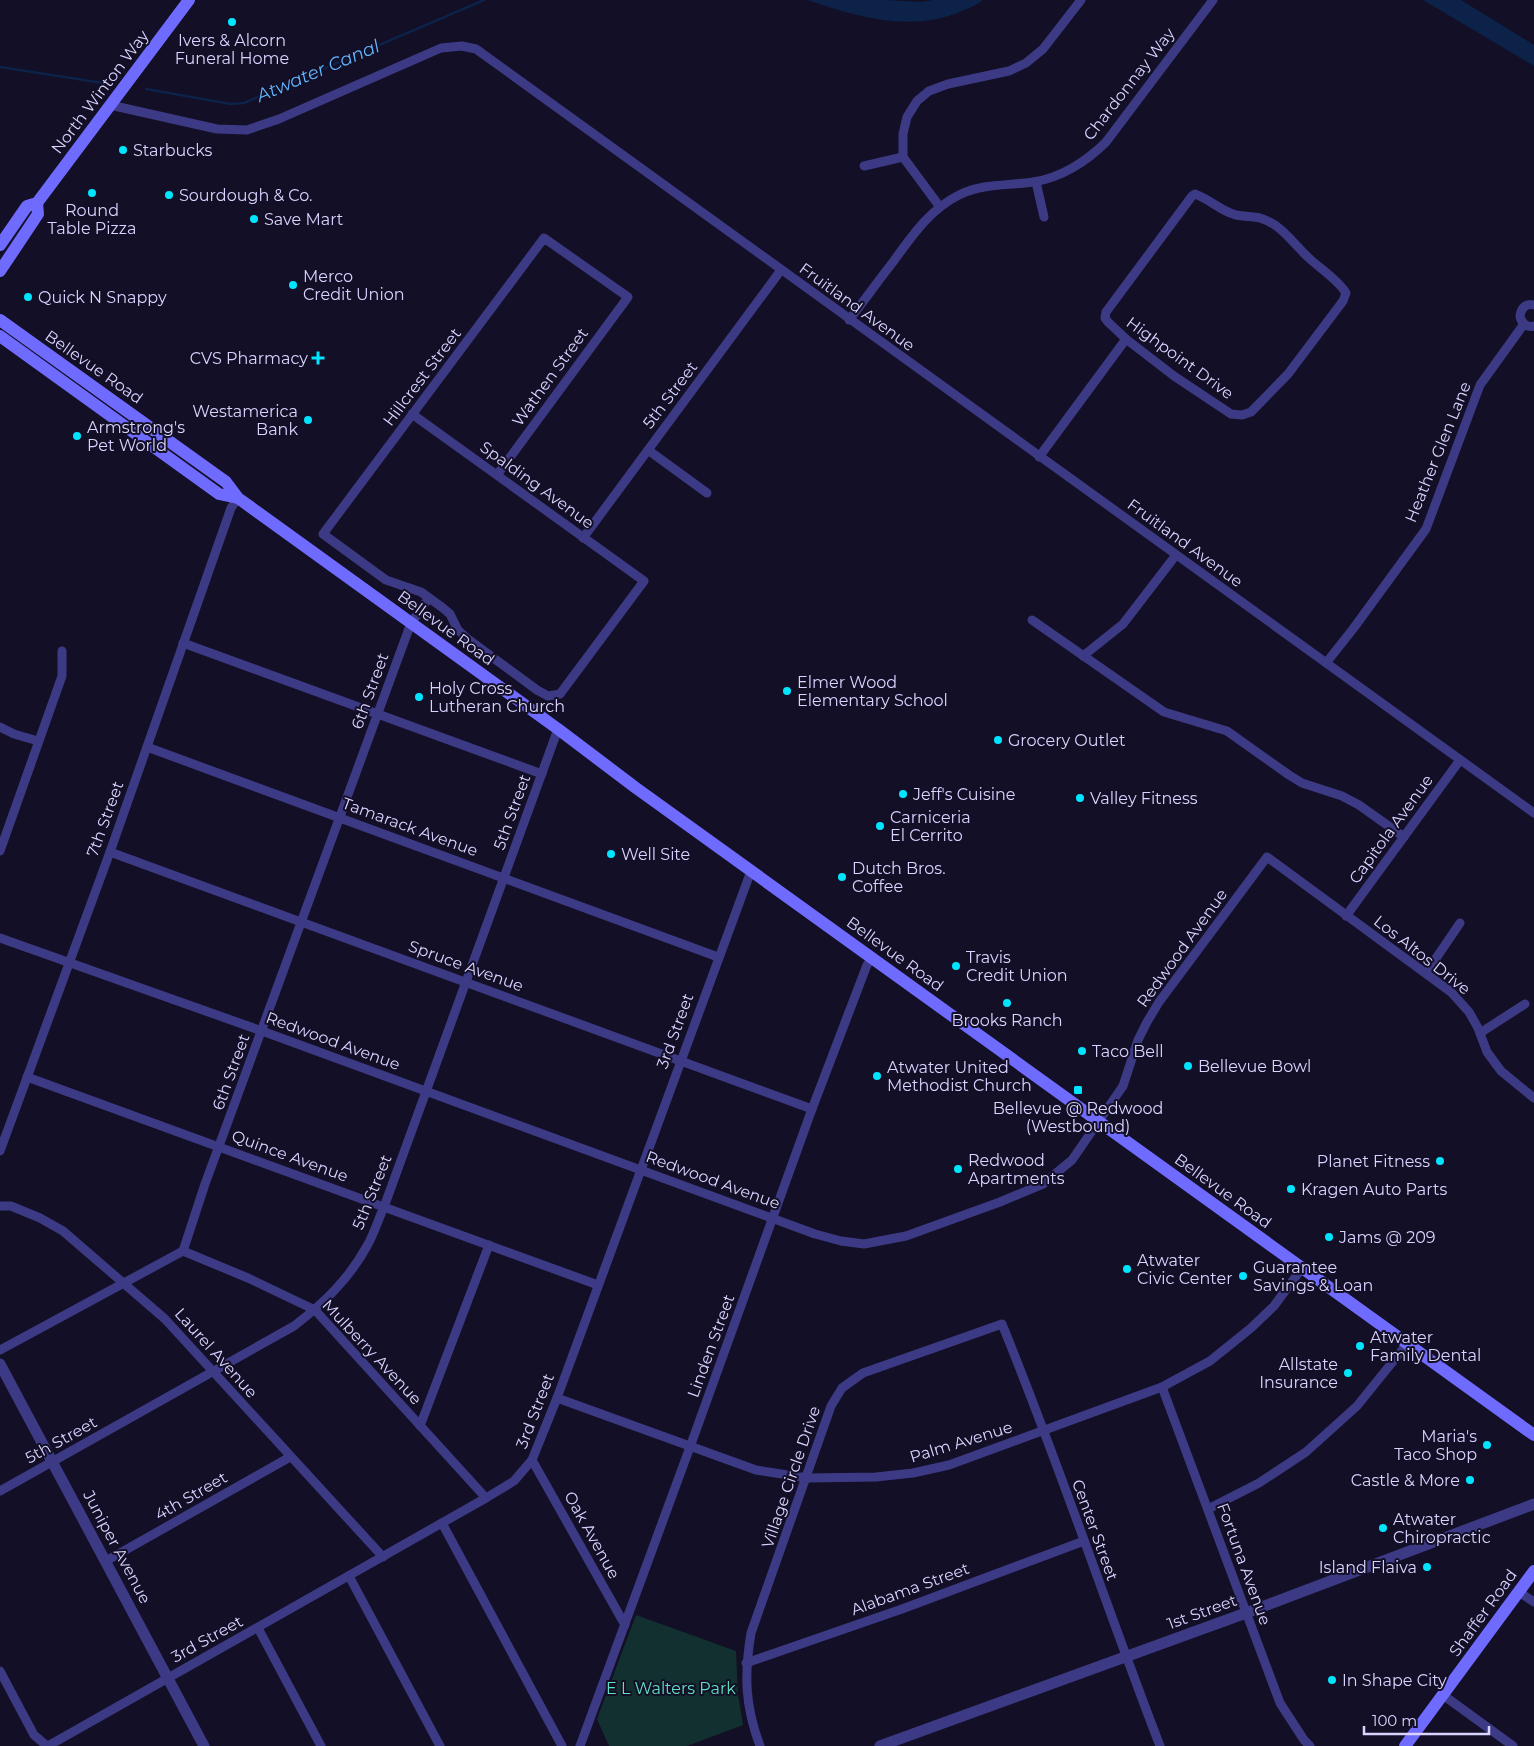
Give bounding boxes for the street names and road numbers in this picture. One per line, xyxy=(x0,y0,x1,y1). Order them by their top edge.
street label: Chardonnay Way xyxy=(1079,24,1179,144)
street label: North Winton Way xyxy=(47,26,153,158)
street label: Fruitland Avenue xyxy=(796,259,918,355)
street label: Highpoint Drive xyxy=(1123,313,1237,403)
street label: Hillcrest Street xyxy=(379,324,465,430)
street label: Wathen Street xyxy=(508,324,592,430)
street label: Bellevue Road xyxy=(41,326,147,408)
street label: 5th Street xyxy=(639,357,702,432)
street label: Heather Glen Lane xyxy=(1401,379,1475,525)
street label: Spalding Avenue xyxy=(476,437,598,533)
street label: Fruitland Avenue xyxy=(1124,495,1246,591)
street label: Bellevue Road xyxy=(394,587,498,669)
street label: 6th Street xyxy=(347,650,393,732)
street label: 5th Street xyxy=(490,771,535,852)
street label: Capitola Avenue xyxy=(1345,771,1437,887)
street label: 7th Street xyxy=(83,778,128,859)
street label: Tamarack Avenue xyxy=(340,794,480,860)
street label: Redwood Avenue xyxy=(1133,885,1231,1011)
street label: Los Altos Drive xyxy=(1370,911,1474,999)
street label: Bellevue Road xyxy=(843,913,947,995)
street label: Spruce Avenue xyxy=(406,936,526,996)
street label: 3rd Street xyxy=(653,990,698,1071)
street label: Redwood Avenue xyxy=(263,1008,403,1074)
street label: 6th Street xyxy=(208,1031,254,1113)
street label: Quince Avenue xyxy=(229,1126,351,1186)
street label: Redwood Avenue xyxy=(643,1147,783,1213)
street label: Bellevue Road xyxy=(1171,1150,1275,1232)
street label: 5th Street xyxy=(348,1151,396,1232)
street label: Linden Street xyxy=(684,1291,739,1400)
street label: Mulberry Avenue xyxy=(318,1296,426,1408)
street label: Laurel Avenue xyxy=(171,1304,261,1402)
street label: 3rd Street xyxy=(512,1370,558,1451)
street label: Village Circle Drive xyxy=(758,1404,824,1550)
street label: 5th Street xyxy=(22,1412,101,1467)
street label: Palm Avenue xyxy=(907,1417,1015,1467)
street label: 4th Street xyxy=(151,1467,231,1524)
street label: Center Street xyxy=(1068,1477,1122,1584)
street label: Juniper Avenue xyxy=(79,1486,155,1607)
street label: Oak Avenue xyxy=(560,1488,624,1582)
street label: Fortuna Avenue xyxy=(1213,1500,1275,1628)
street label: Alabama Street xyxy=(848,1559,972,1619)
street label: Shaffer Road xyxy=(1445,1566,1521,1660)
street label: 1st Street xyxy=(1165,1590,1240,1633)
street label: 3rd Street xyxy=(168,1611,246,1666)

